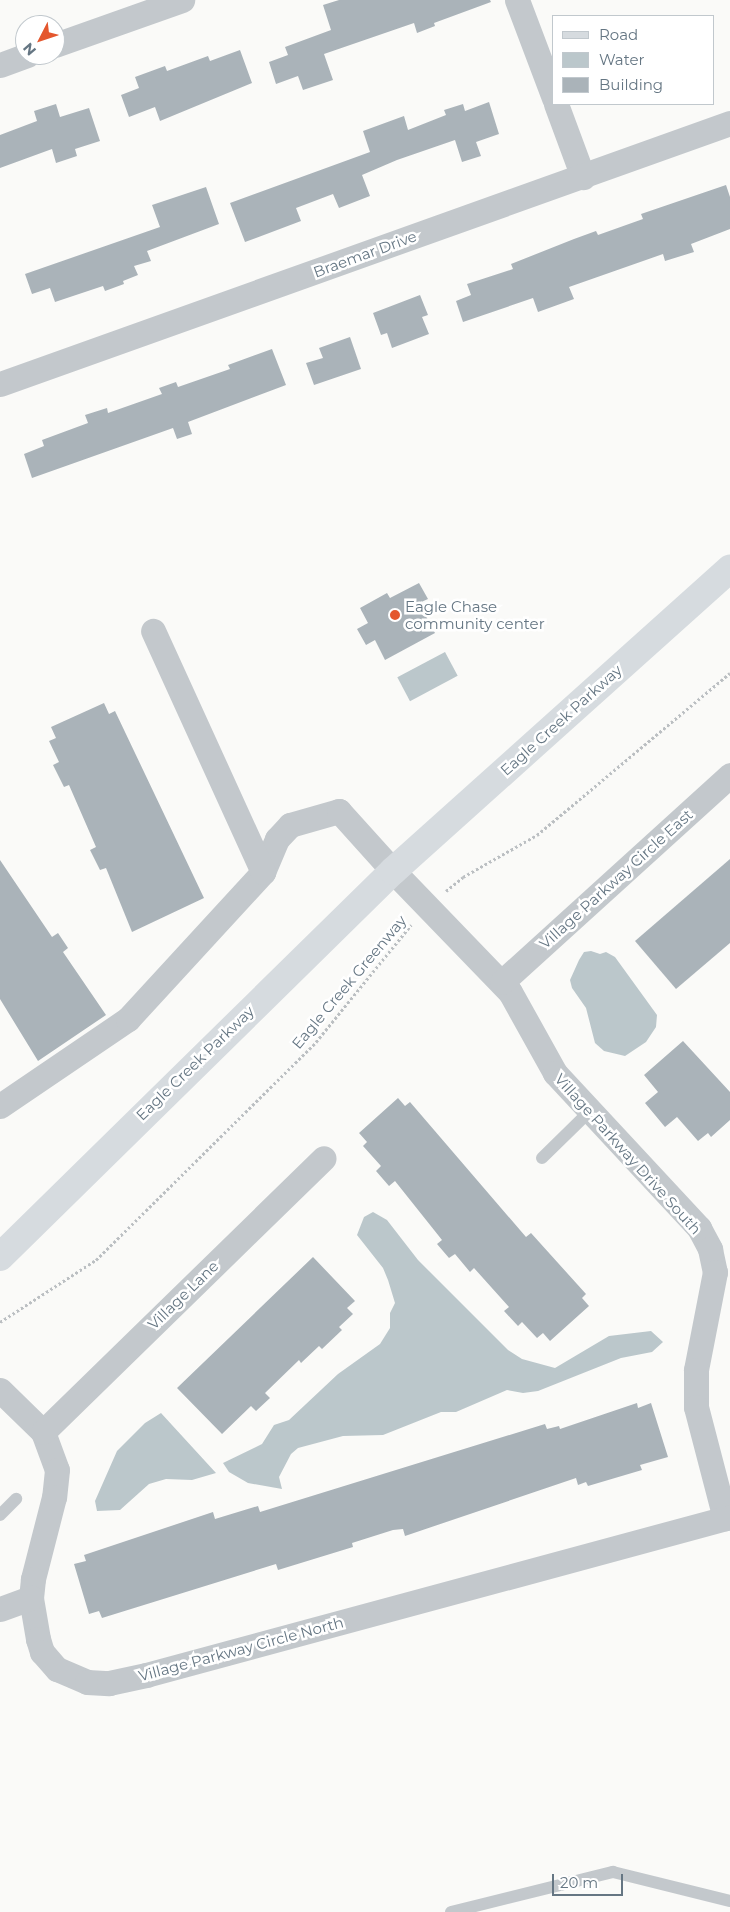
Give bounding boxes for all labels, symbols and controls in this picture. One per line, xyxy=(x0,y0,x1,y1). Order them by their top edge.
north arrow xyxy=(15,15,65,65)
legend xyxy=(552,15,715,105)
text: Road xyxy=(599,25,638,44)
text: N xyxy=(19,39,40,59)
text: Water xyxy=(599,50,645,69)
text: Building xyxy=(599,75,663,94)
street label: Braemar Drive xyxy=(311,227,419,281)
place label: Eagle Chase community center xyxy=(405,597,545,632)
marker: Eagle Chase community center xyxy=(389,609,401,621)
street label: Eagle Creek Parkway xyxy=(497,661,625,779)
street label: Village Parkway Circle East xyxy=(536,805,696,953)
street label: Eagle Creek Greenway xyxy=(288,912,410,1052)
street label: Eagle Creek Parkway xyxy=(132,1002,258,1124)
street label: Village Parkway Drive South xyxy=(551,1070,705,1238)
street label: Village Lane xyxy=(144,1257,222,1333)
street label: Village Parkway Circle North xyxy=(136,1613,346,1685)
scale bar xyxy=(555,1864,626,1896)
text: 20 m xyxy=(560,1873,598,1892)

